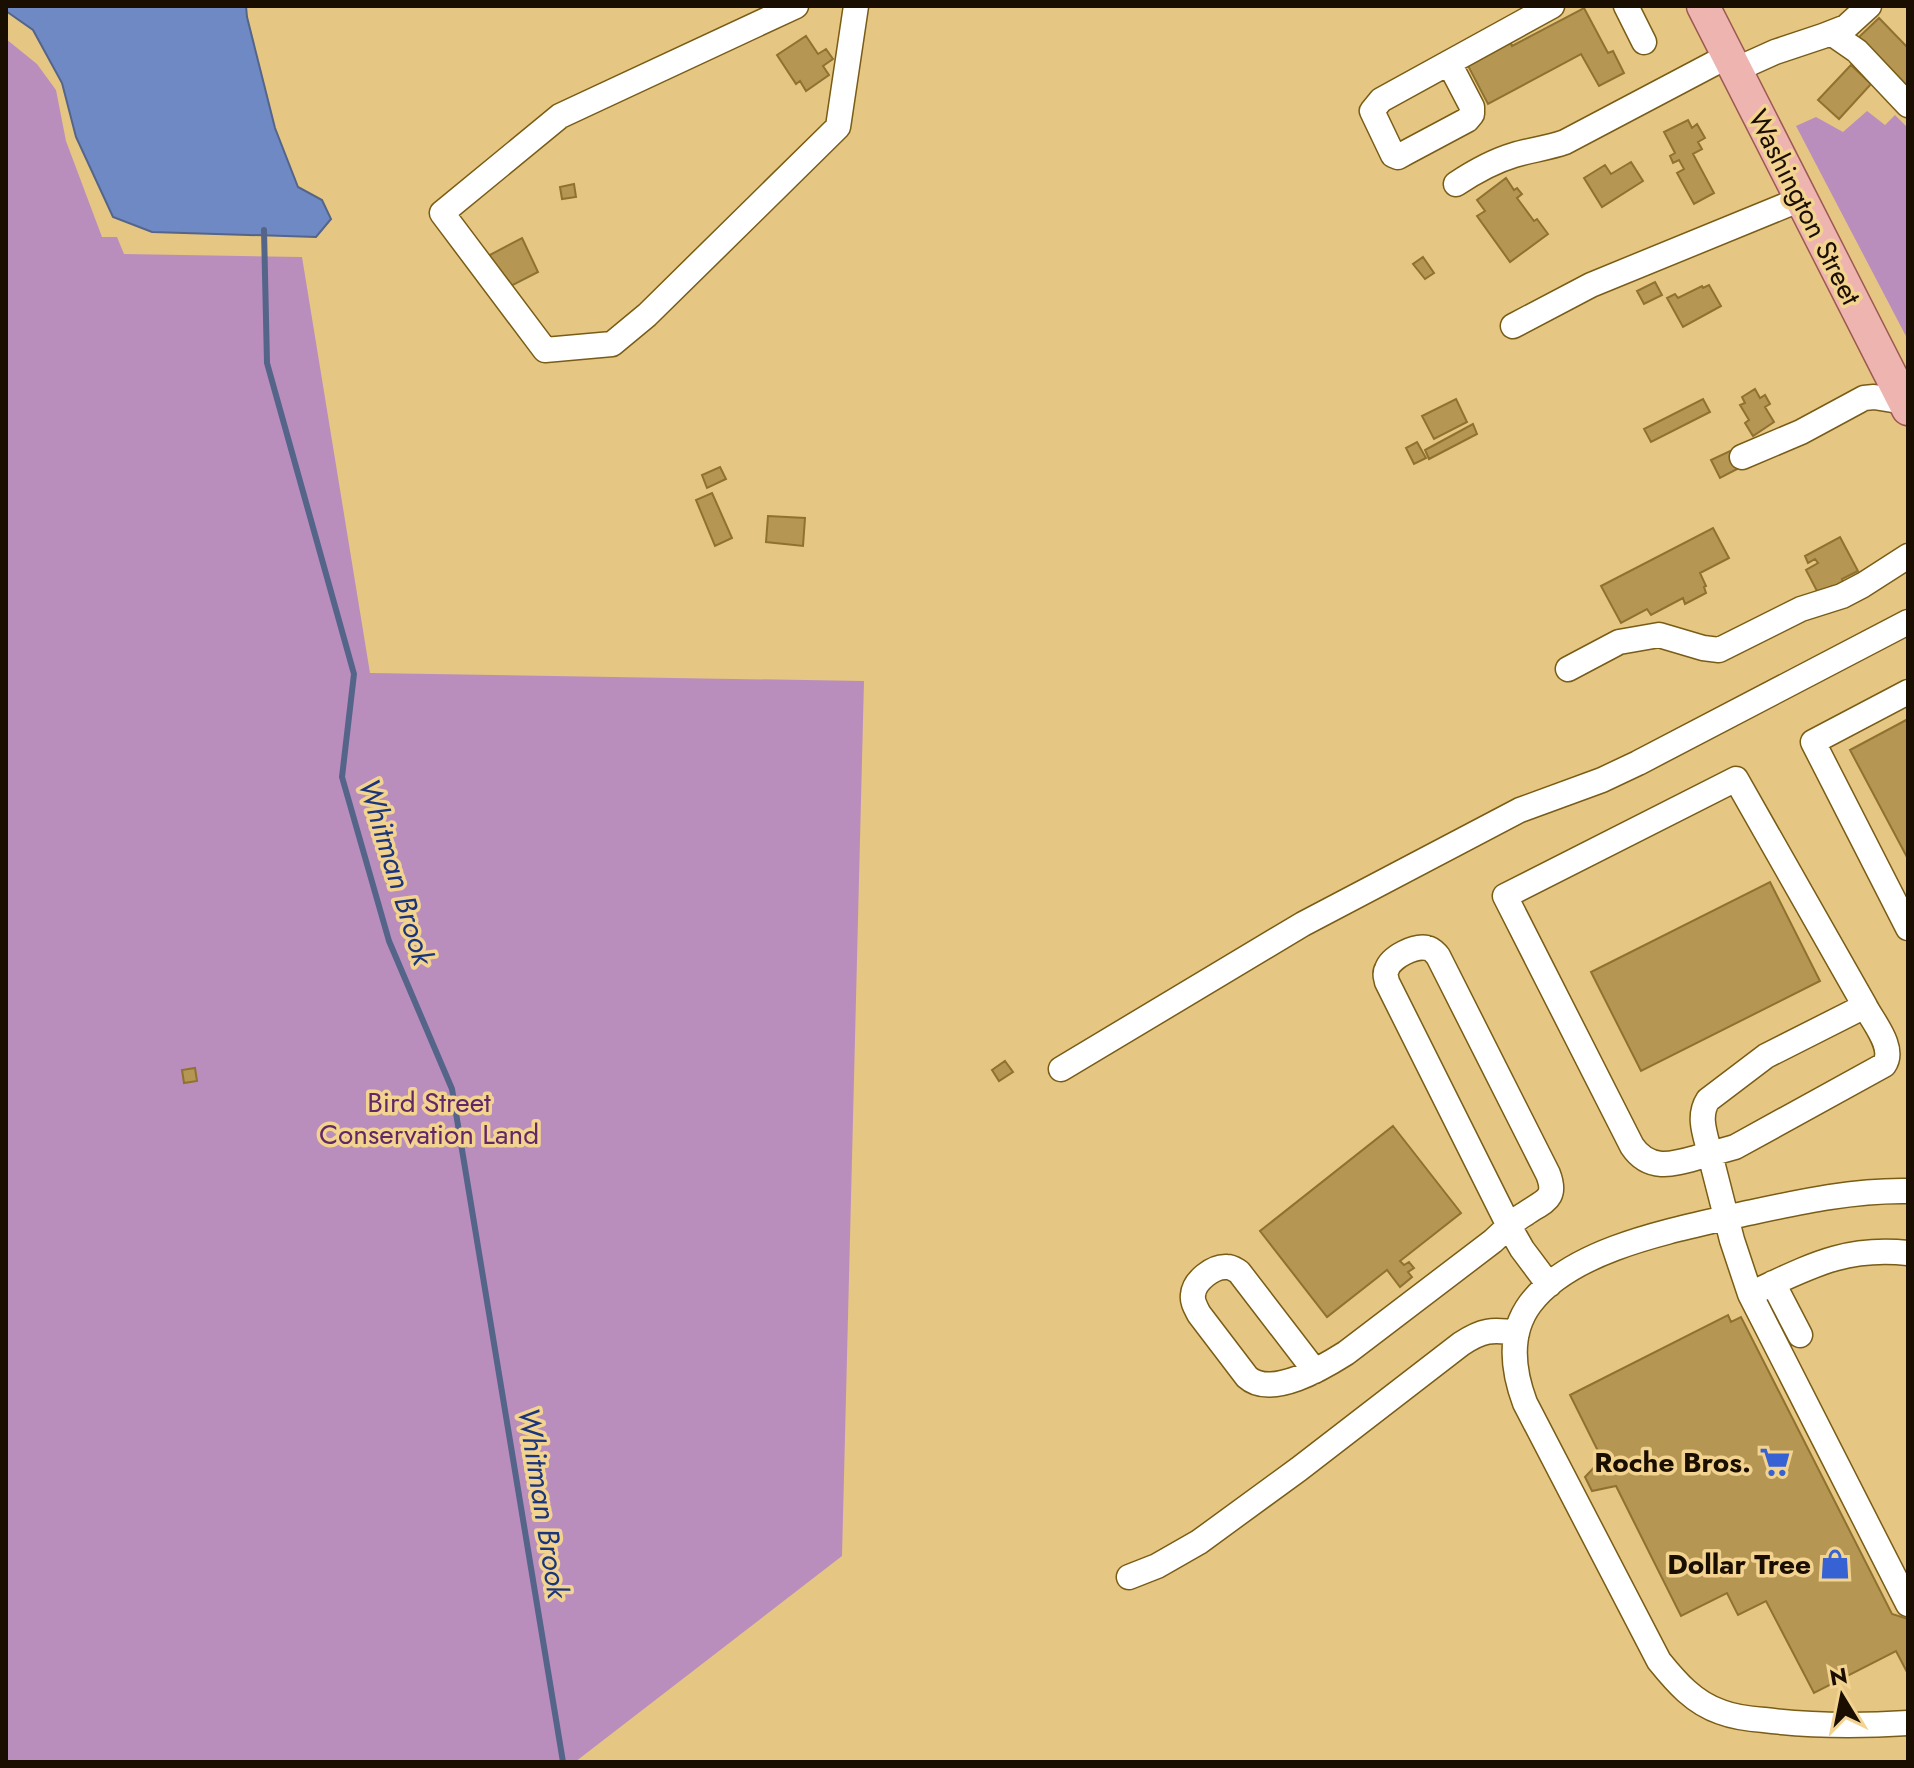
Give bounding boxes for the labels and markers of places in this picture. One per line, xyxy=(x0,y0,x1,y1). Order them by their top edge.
place label: Roche Bros. xyxy=(1594,1442,1751,1483)
supermarket icon: Roche Bros. xyxy=(1758,1445,1792,1479)
place label: Dollar Tree xyxy=(1667,1544,1811,1585)
shop icon: Dollar Tree xyxy=(1818,1547,1852,1581)

